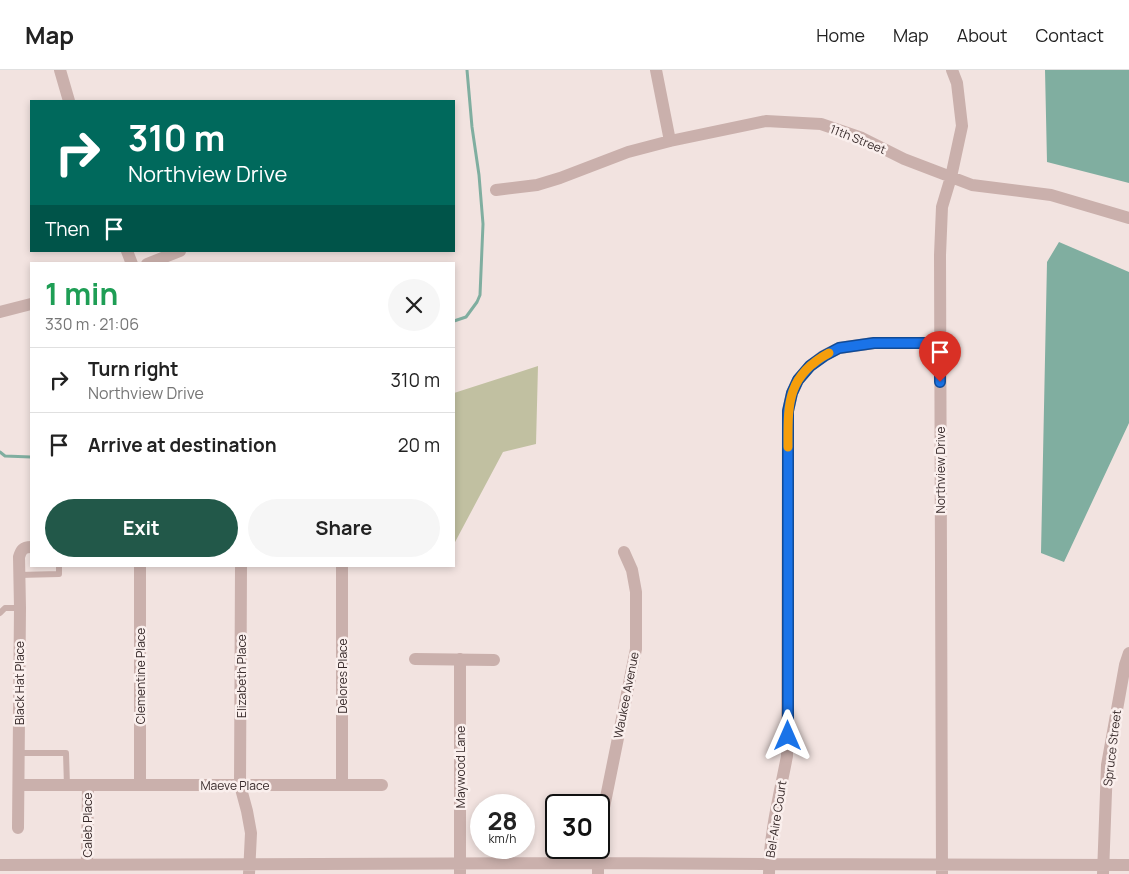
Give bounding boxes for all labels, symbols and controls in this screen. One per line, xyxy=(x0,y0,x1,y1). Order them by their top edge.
text: Map xyxy=(25,18,74,51)
text: Home xyxy=(816,23,865,47)
text: Map xyxy=(893,23,929,47)
text: About xyxy=(957,23,1007,47)
text: Contact xyxy=(1035,23,1104,47)
text: 310 m xyxy=(128,114,225,162)
icon: right xyxy=(45,120,110,185)
street label: 11th Street xyxy=(827,120,889,158)
text: Northview Drive xyxy=(128,159,287,189)
icon: arrive xyxy=(100,215,128,243)
text: Then xyxy=(45,216,90,242)
text: 1 min xyxy=(45,273,118,314)
button: close xyxy=(388,279,440,331)
text: 330 m · 21:06 xyxy=(45,313,139,335)
pin xyxy=(919,331,961,382)
icon: arrive xyxy=(926,338,954,366)
text: Turn right xyxy=(88,356,178,382)
icon: right xyxy=(45,366,73,394)
text: 310 m xyxy=(391,367,440,393)
text: Northview Drive xyxy=(88,382,204,404)
street label: Northview Drive xyxy=(932,427,949,513)
icon: arrive xyxy=(45,431,73,459)
text: Arrive at destination xyxy=(88,432,277,458)
text: 20 m xyxy=(398,432,440,458)
button: Exit xyxy=(45,499,238,557)
button: Share xyxy=(248,499,440,557)
street label: Clementine Place xyxy=(132,628,149,724)
street label: Elizabeth Place xyxy=(233,634,250,718)
street label: Delores Place xyxy=(334,638,351,714)
street label: Black Hat Place xyxy=(11,641,28,725)
street label: Waukee Avenue xyxy=(609,650,643,740)
position arrow xyxy=(761,709,813,761)
street label: Spruce Street xyxy=(1099,709,1125,787)
street label: Maywood Lane xyxy=(452,726,469,808)
street label: Maeve Place xyxy=(201,777,270,794)
street label: Bel-Aire Court xyxy=(762,779,791,859)
street label: Caleb Place xyxy=(79,793,96,857)
speed limit sign: 30 xyxy=(545,794,610,859)
text: 28 xyxy=(487,803,518,838)
text: km/h xyxy=(489,830,516,847)

